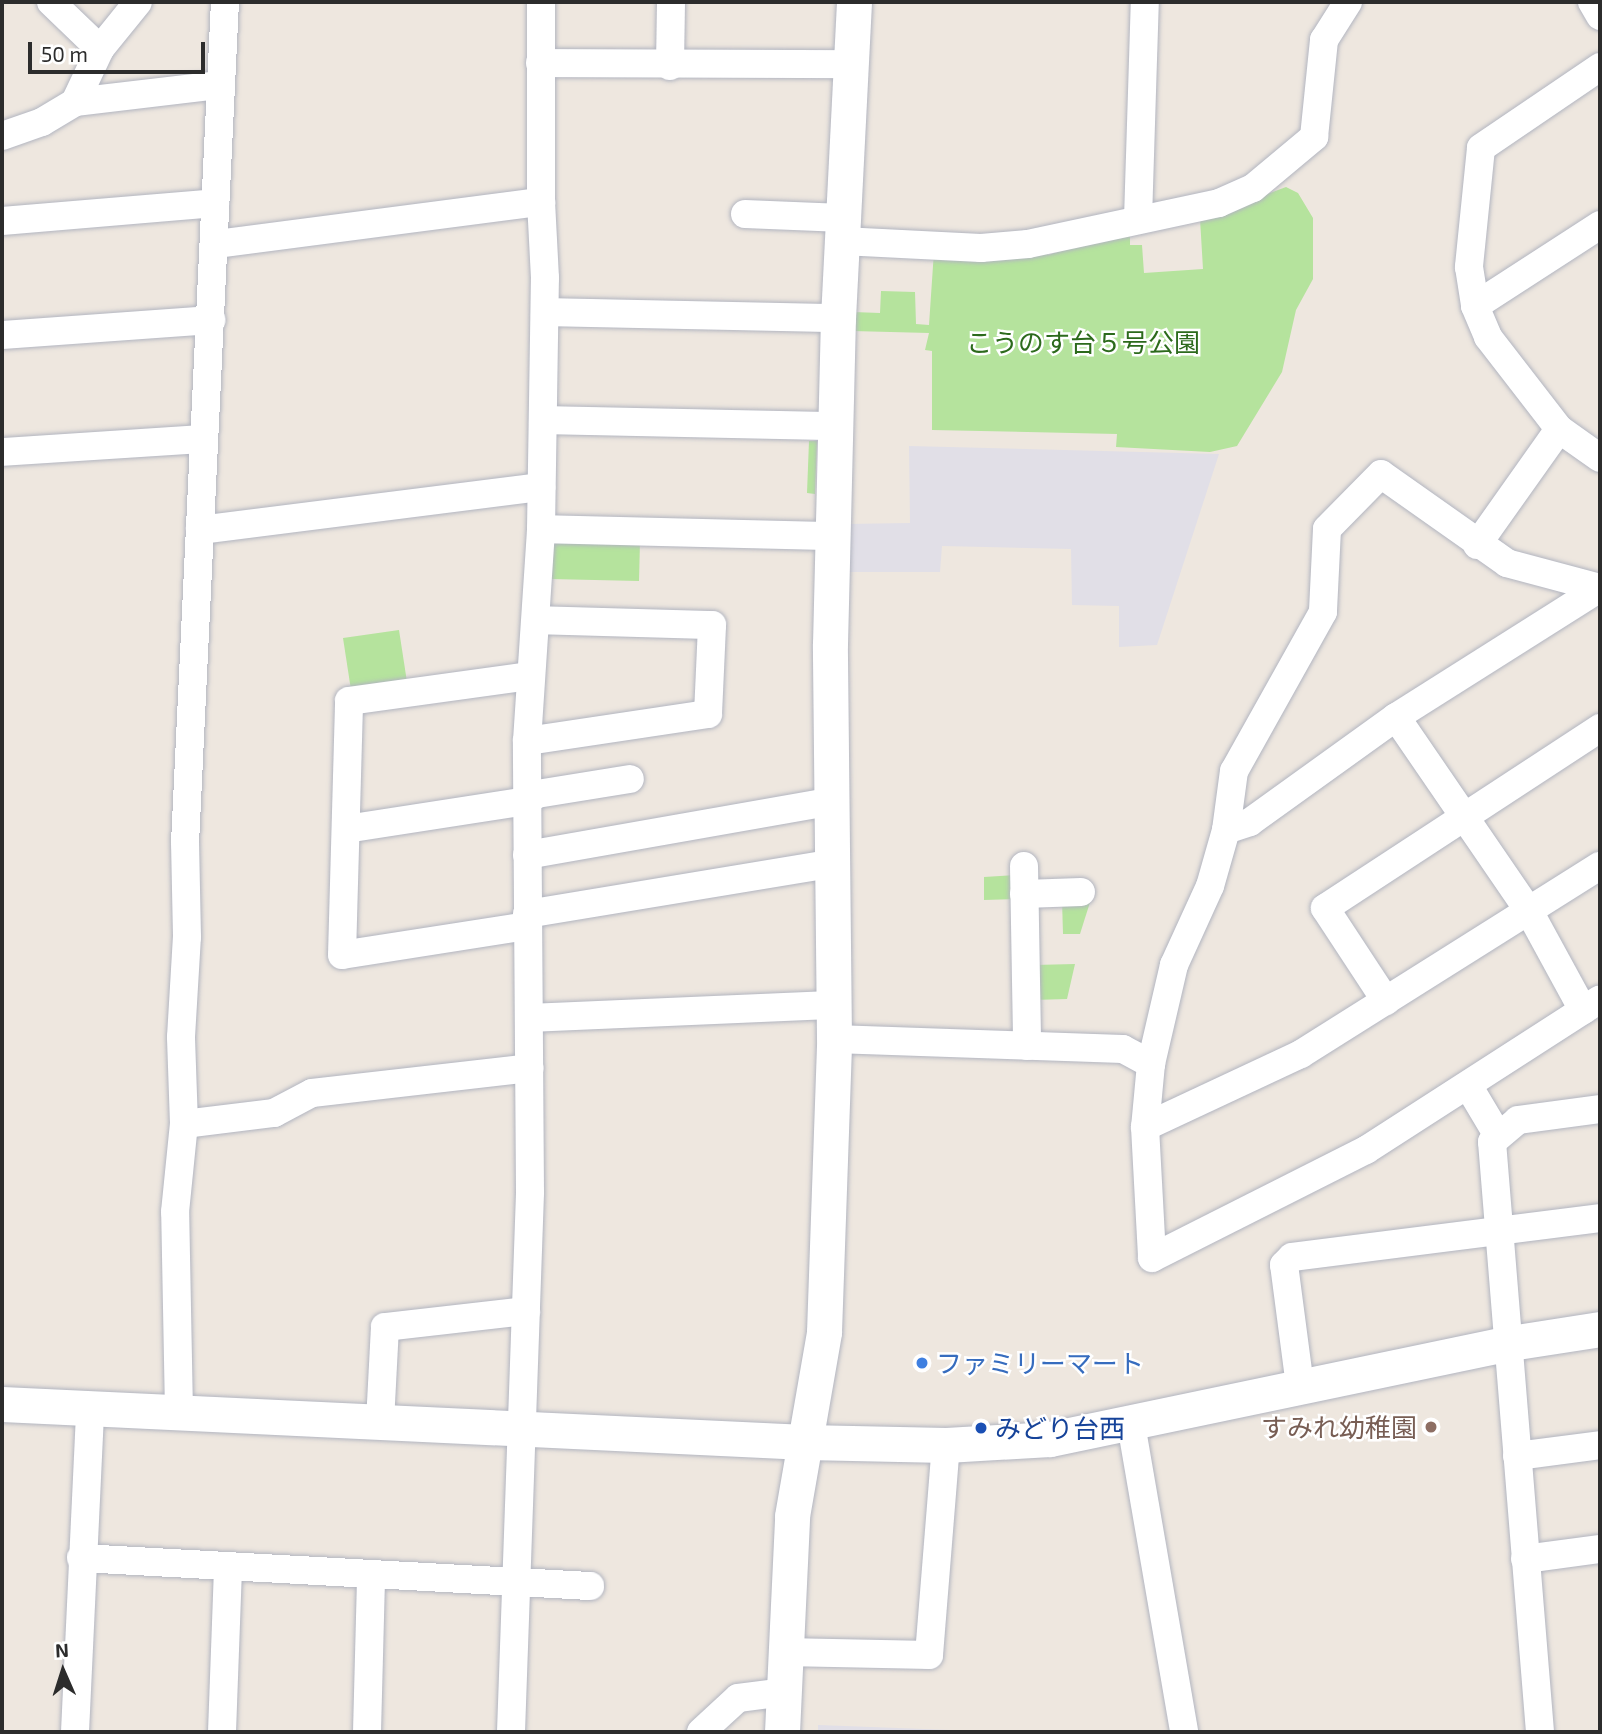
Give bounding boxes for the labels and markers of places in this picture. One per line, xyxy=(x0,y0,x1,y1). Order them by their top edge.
place label: ファミリーマート xyxy=(936,1347,1144,1379)
marker: ファミリーマート xyxy=(914,1355,930,1371)
place label: すみれ幼稚園 xyxy=(1261,1411,1417,1443)
place label: みどり台西 xyxy=(995,1412,1125,1444)
marker: すみれ幼稚園 xyxy=(1423,1419,1439,1435)
marker: みどり台西 xyxy=(973,1420,989,1436)

